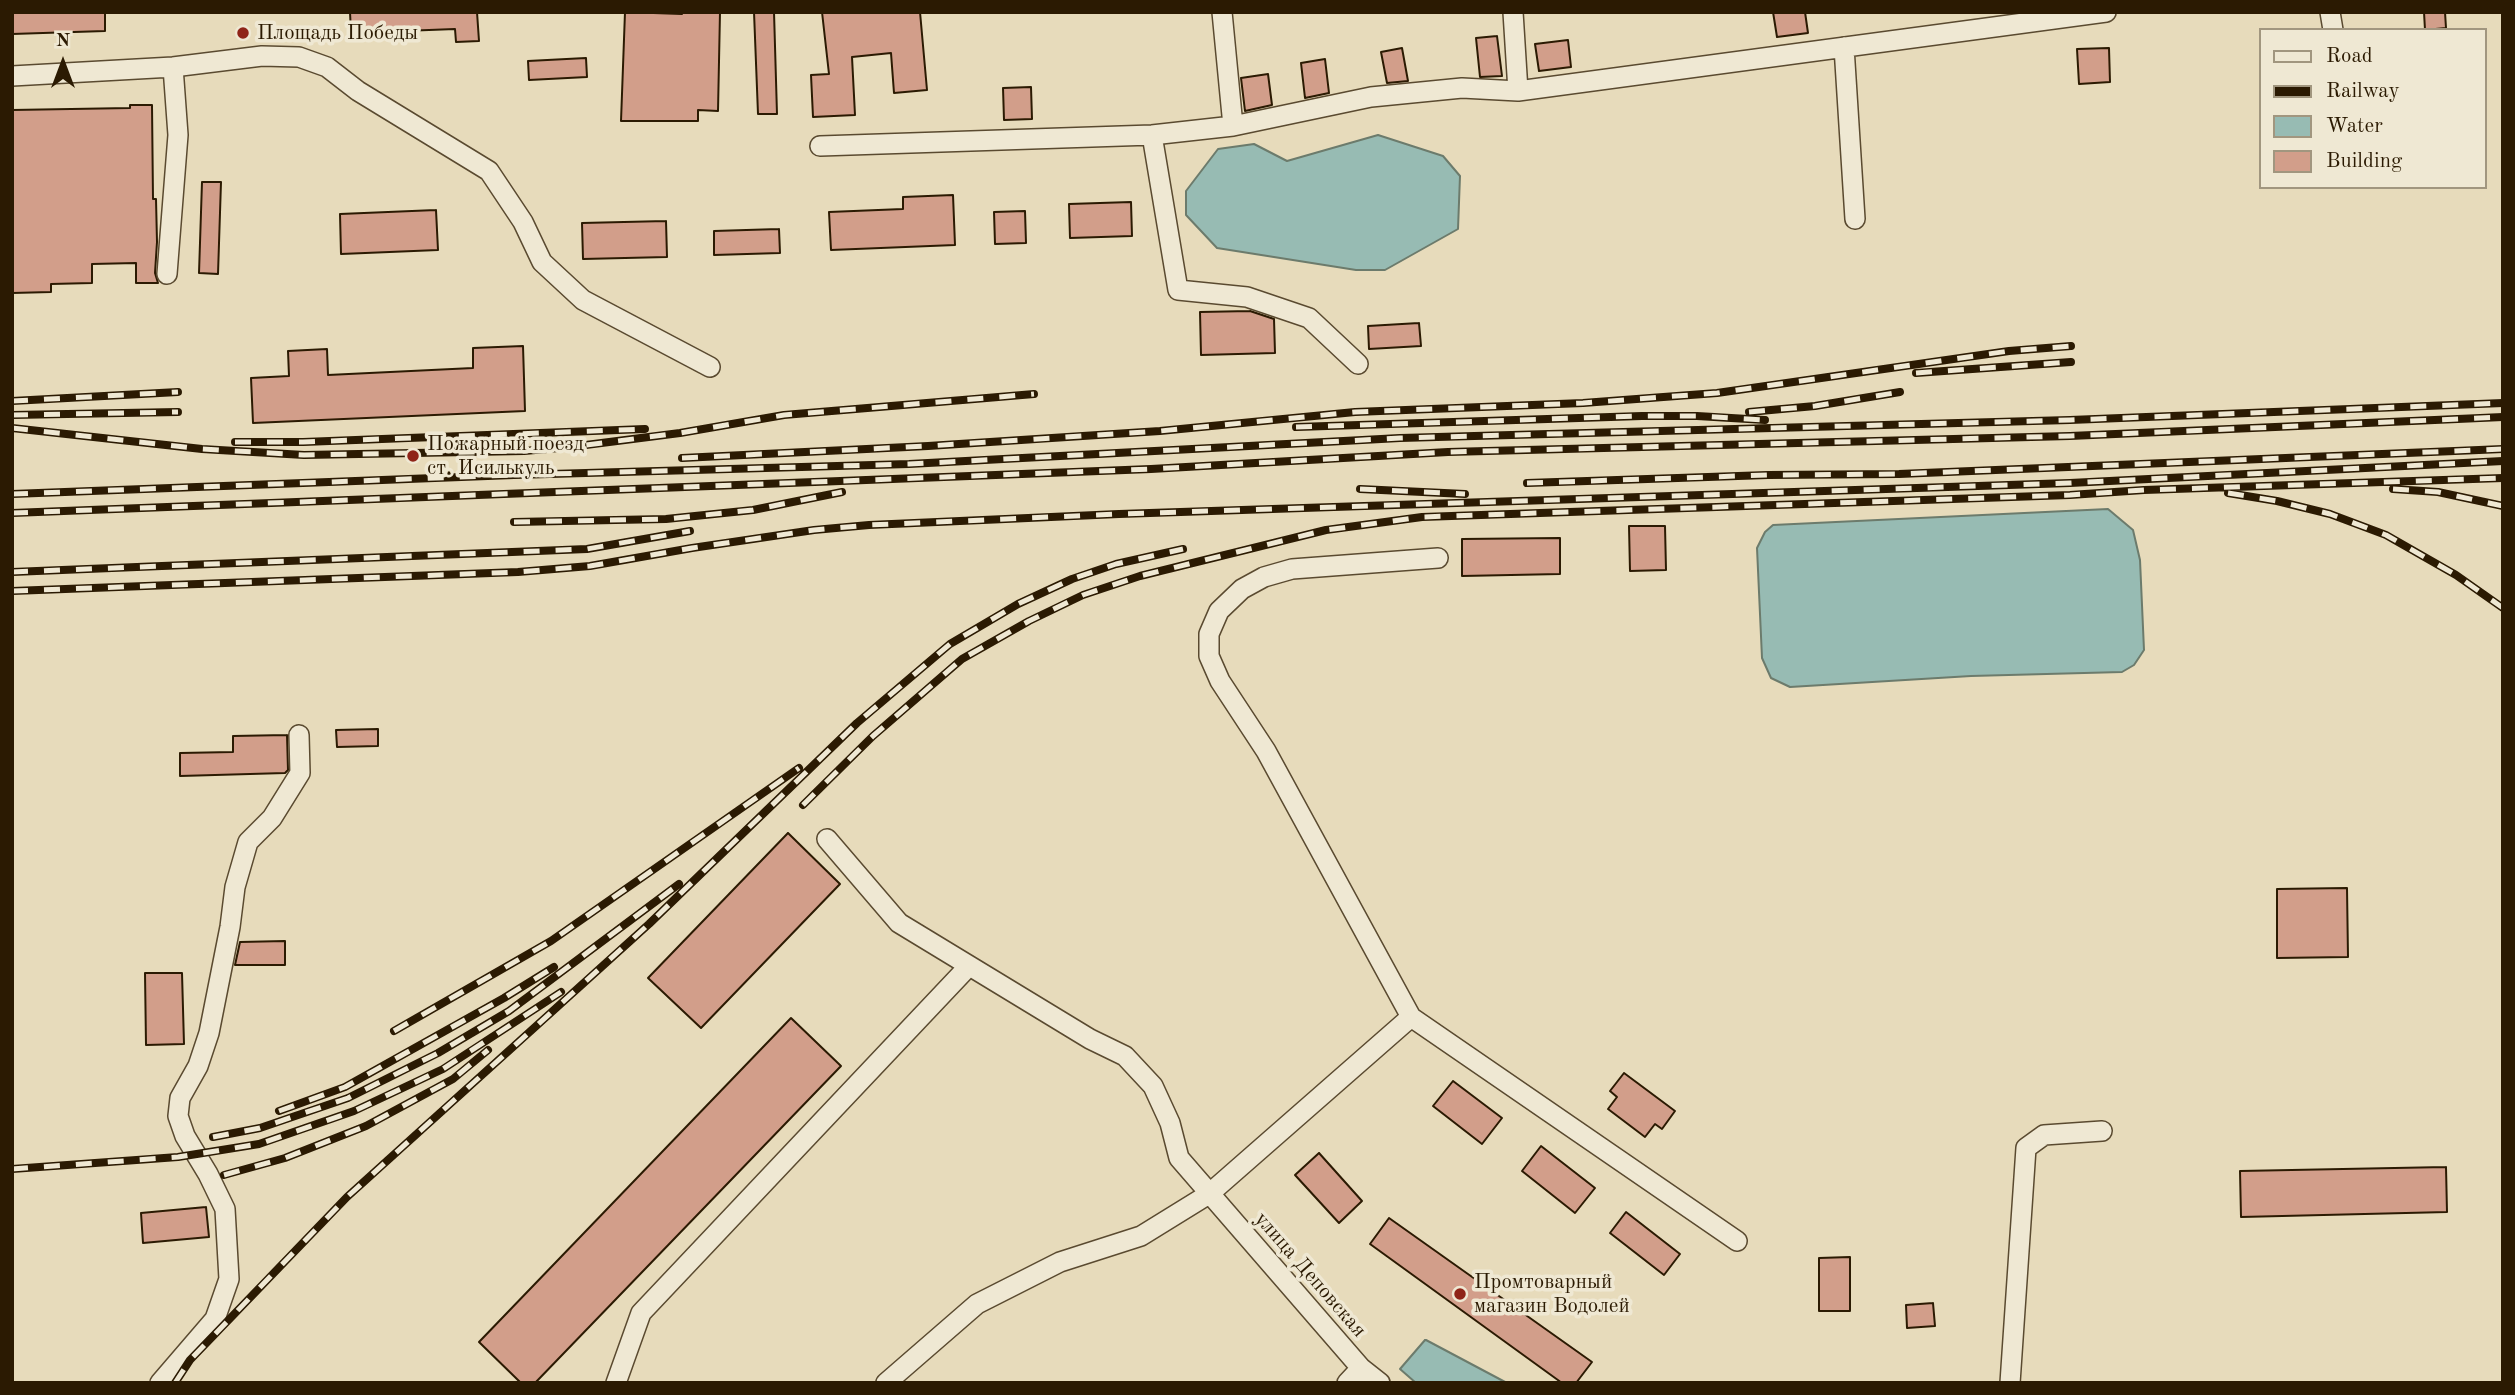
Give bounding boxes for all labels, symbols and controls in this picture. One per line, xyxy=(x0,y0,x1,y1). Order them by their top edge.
place label: Площадь Победы xyxy=(257,20,418,46)
marker: Площадь Победы xyxy=(235,25,251,41)
north arrow xyxy=(28,28,98,98)
legend xyxy=(2260,28,2487,189)
text: N xyxy=(56,32,70,51)
text: Road xyxy=(2326,46,2373,67)
text: Railway xyxy=(2326,81,2400,102)
text: Water xyxy=(2326,116,2383,137)
text: Building xyxy=(2326,151,2402,172)
place label: Пожарный поезд ст. Исилькуль xyxy=(427,431,584,481)
marker: Пожарный поезд ст. Исилькуль xyxy=(405,448,421,464)
street label: улица Деповская xyxy=(1249,1207,1371,1343)
place label: Промтоварный магазин Водолей xyxy=(1474,1269,1630,1319)
marker: Промтоварный магазин Водолей xyxy=(1452,1286,1468,1302)

